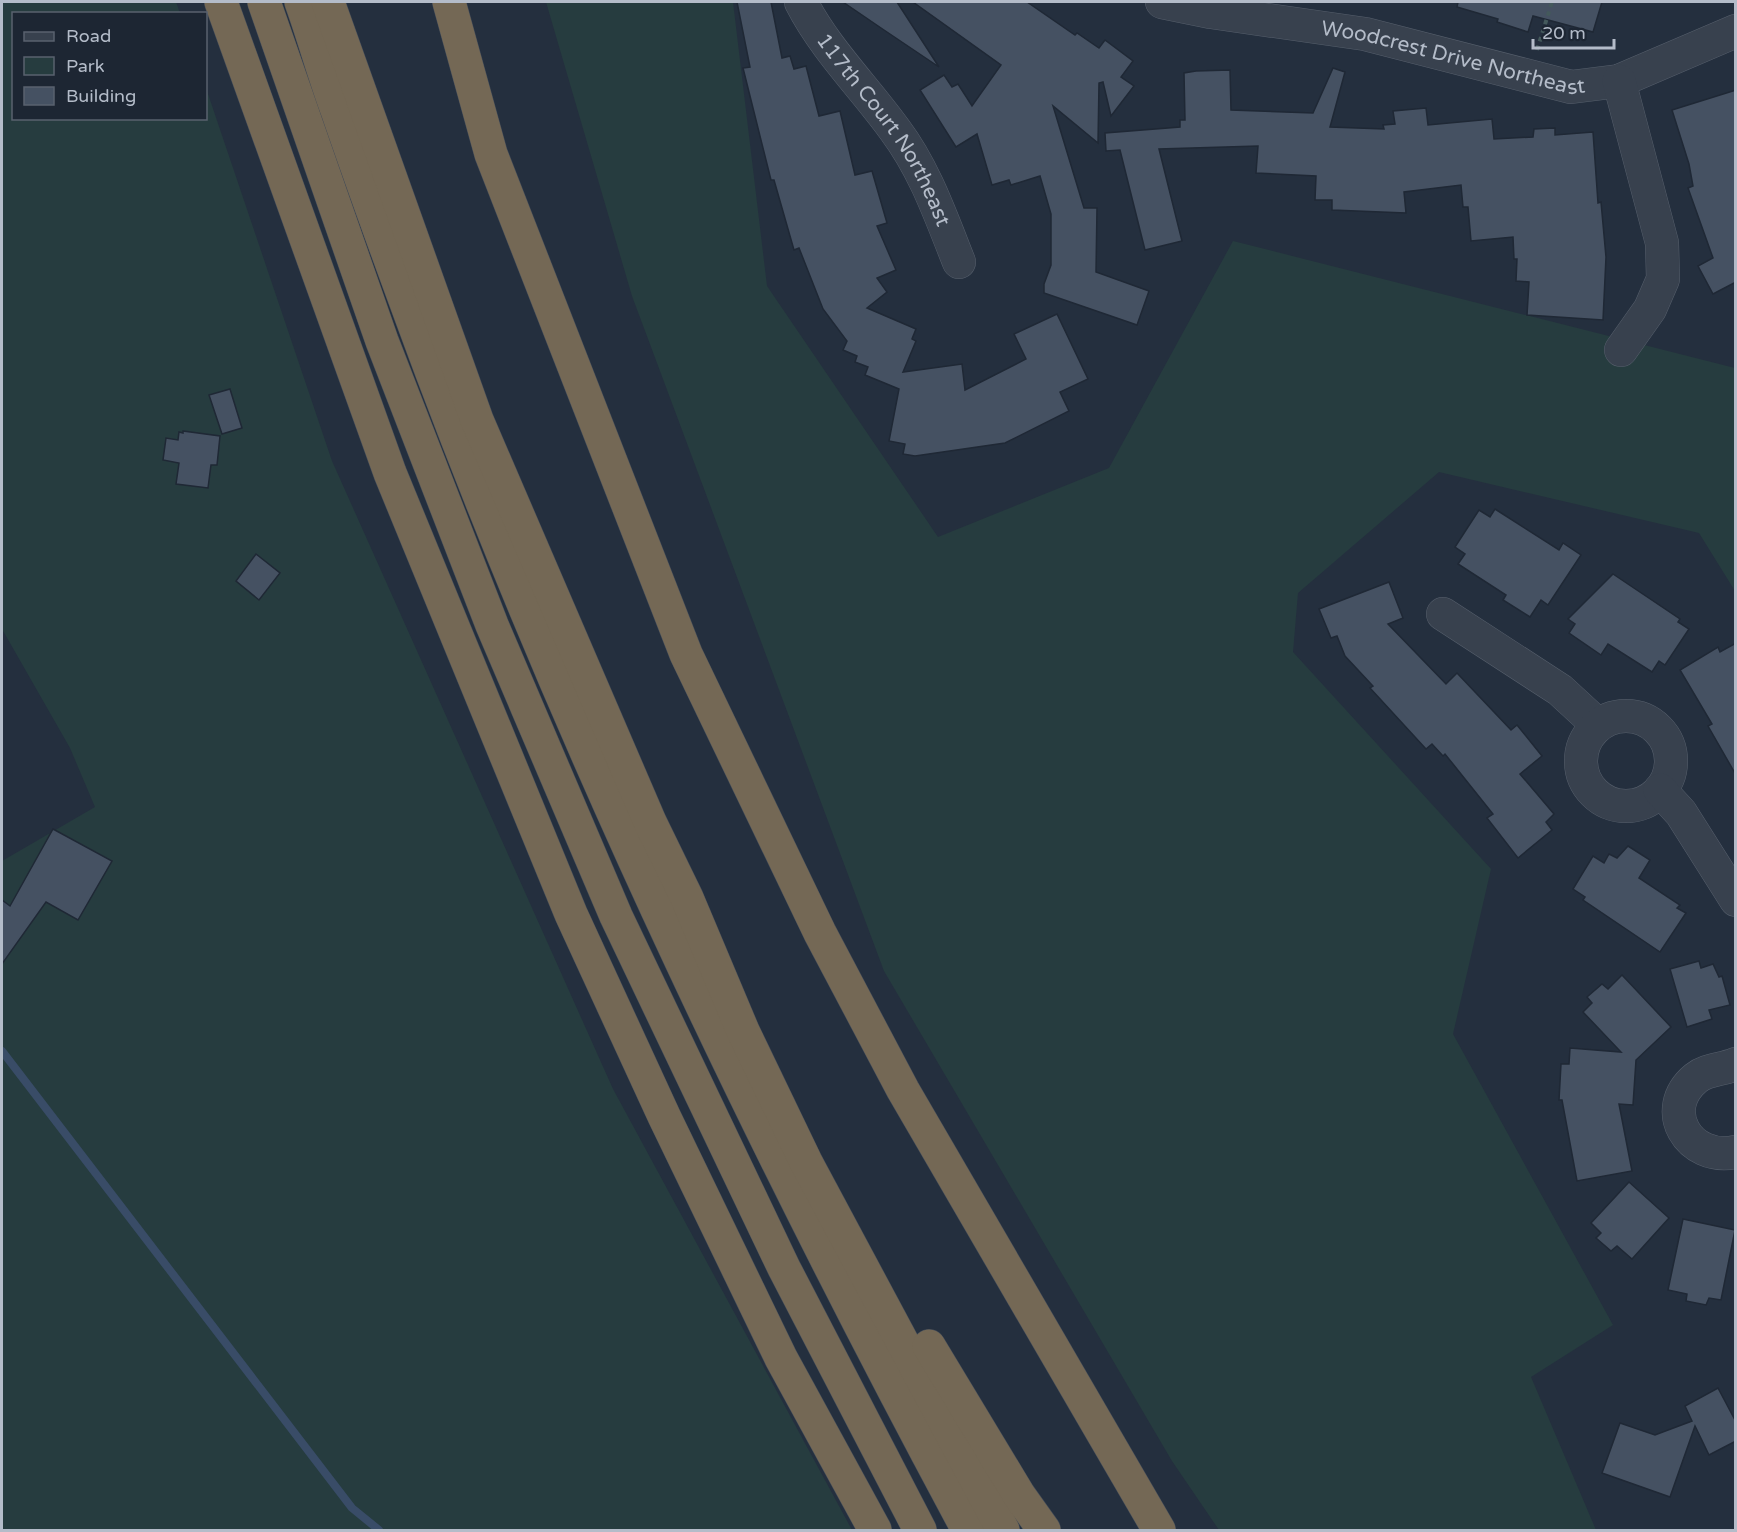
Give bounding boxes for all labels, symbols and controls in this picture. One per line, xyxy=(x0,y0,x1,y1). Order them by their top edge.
legend xyxy=(12,12,207,120)
scale bar xyxy=(1533,12,1614,50)
street label: Woodcrest Drive Northeast xyxy=(1320,15,1586,100)
text: 20 m xyxy=(1542,22,1586,44)
text: Road xyxy=(66,25,111,47)
street label: 117th Court Northeast xyxy=(811,28,956,230)
text: Park xyxy=(66,55,105,77)
text: Building xyxy=(66,85,136,107)

